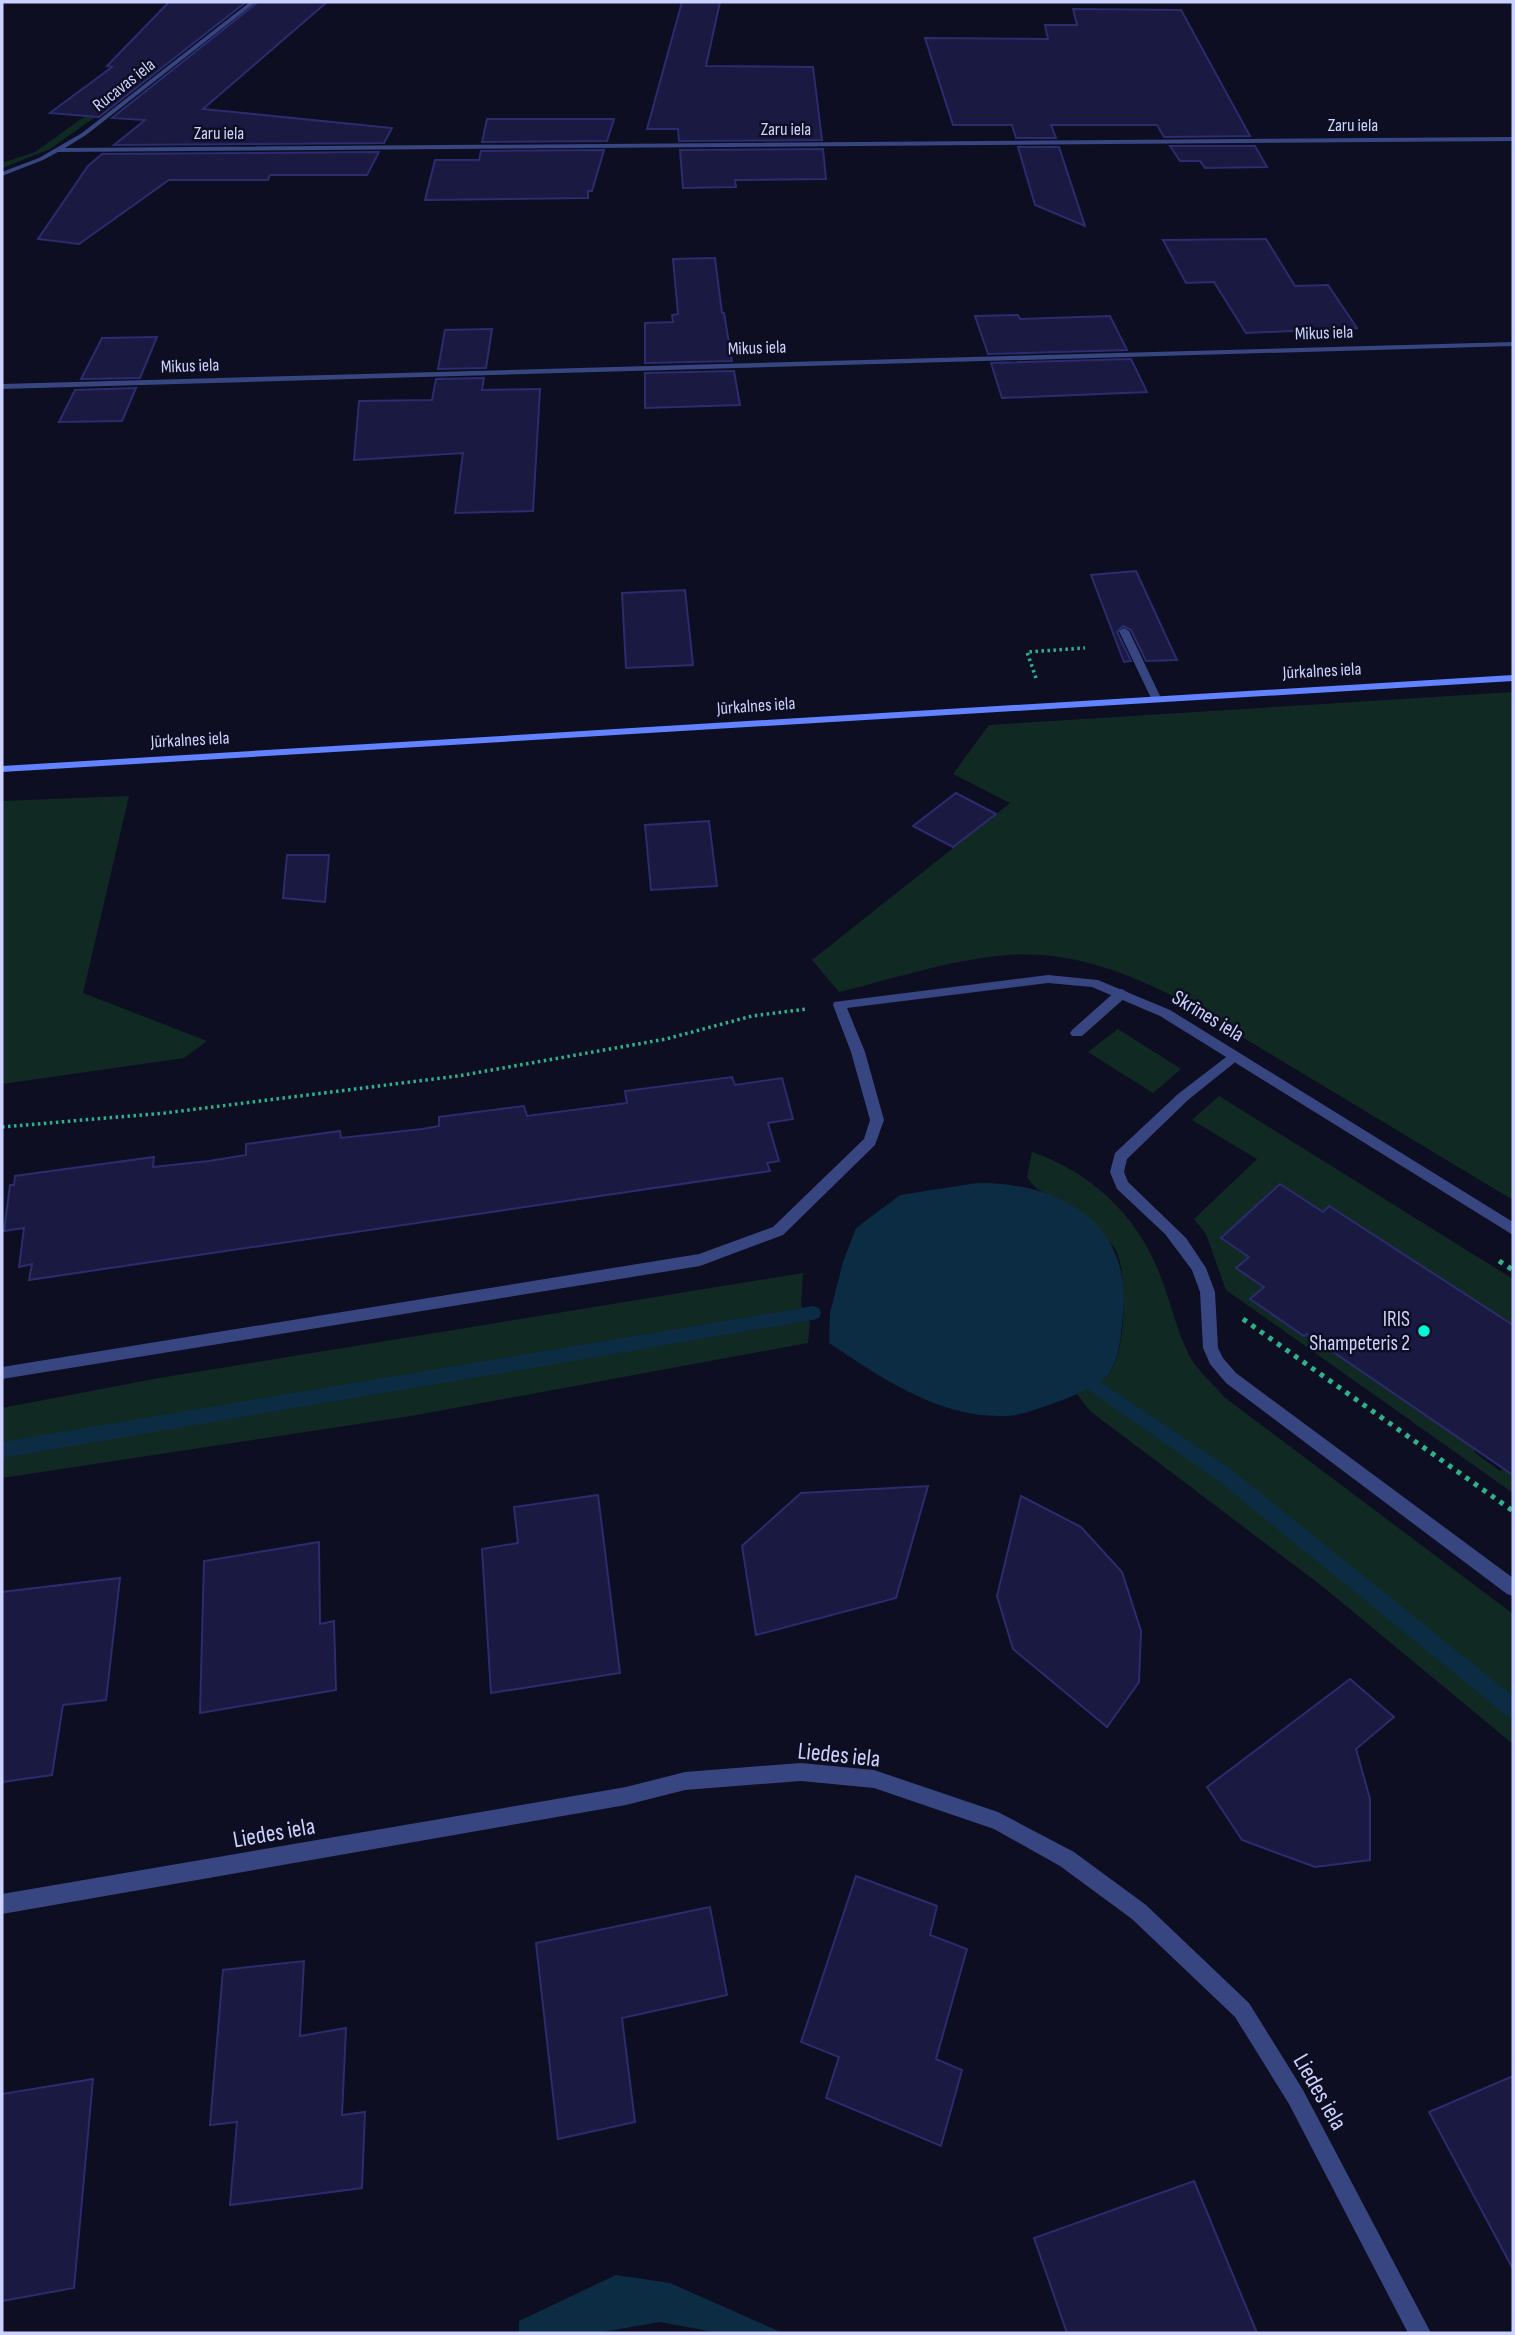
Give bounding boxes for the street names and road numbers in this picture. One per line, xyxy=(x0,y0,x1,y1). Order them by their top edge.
street label: Rucavas iela xyxy=(89,54,159,116)
street label: Zaru iela xyxy=(1328,115,1378,136)
street label: Zaru iela xyxy=(761,119,811,140)
street label: Zaru iela xyxy=(194,123,244,144)
street label: Mikus iela xyxy=(1294,321,1354,345)
street label: Mikus iela xyxy=(727,336,787,360)
street label: Mikus iela xyxy=(160,354,220,378)
street label: Jūrkalnes iela xyxy=(1281,658,1362,684)
street label: Jūrkalnes iela xyxy=(715,693,796,719)
street label: Jūrkalnes iela xyxy=(149,727,230,753)
street label: Skrīnes iela xyxy=(1167,985,1249,1047)
street label: Liedes iela xyxy=(796,1736,882,1774)
street label: Liedes iela xyxy=(231,1812,317,1854)
street label: Liedes iela xyxy=(1287,2049,1353,2135)

